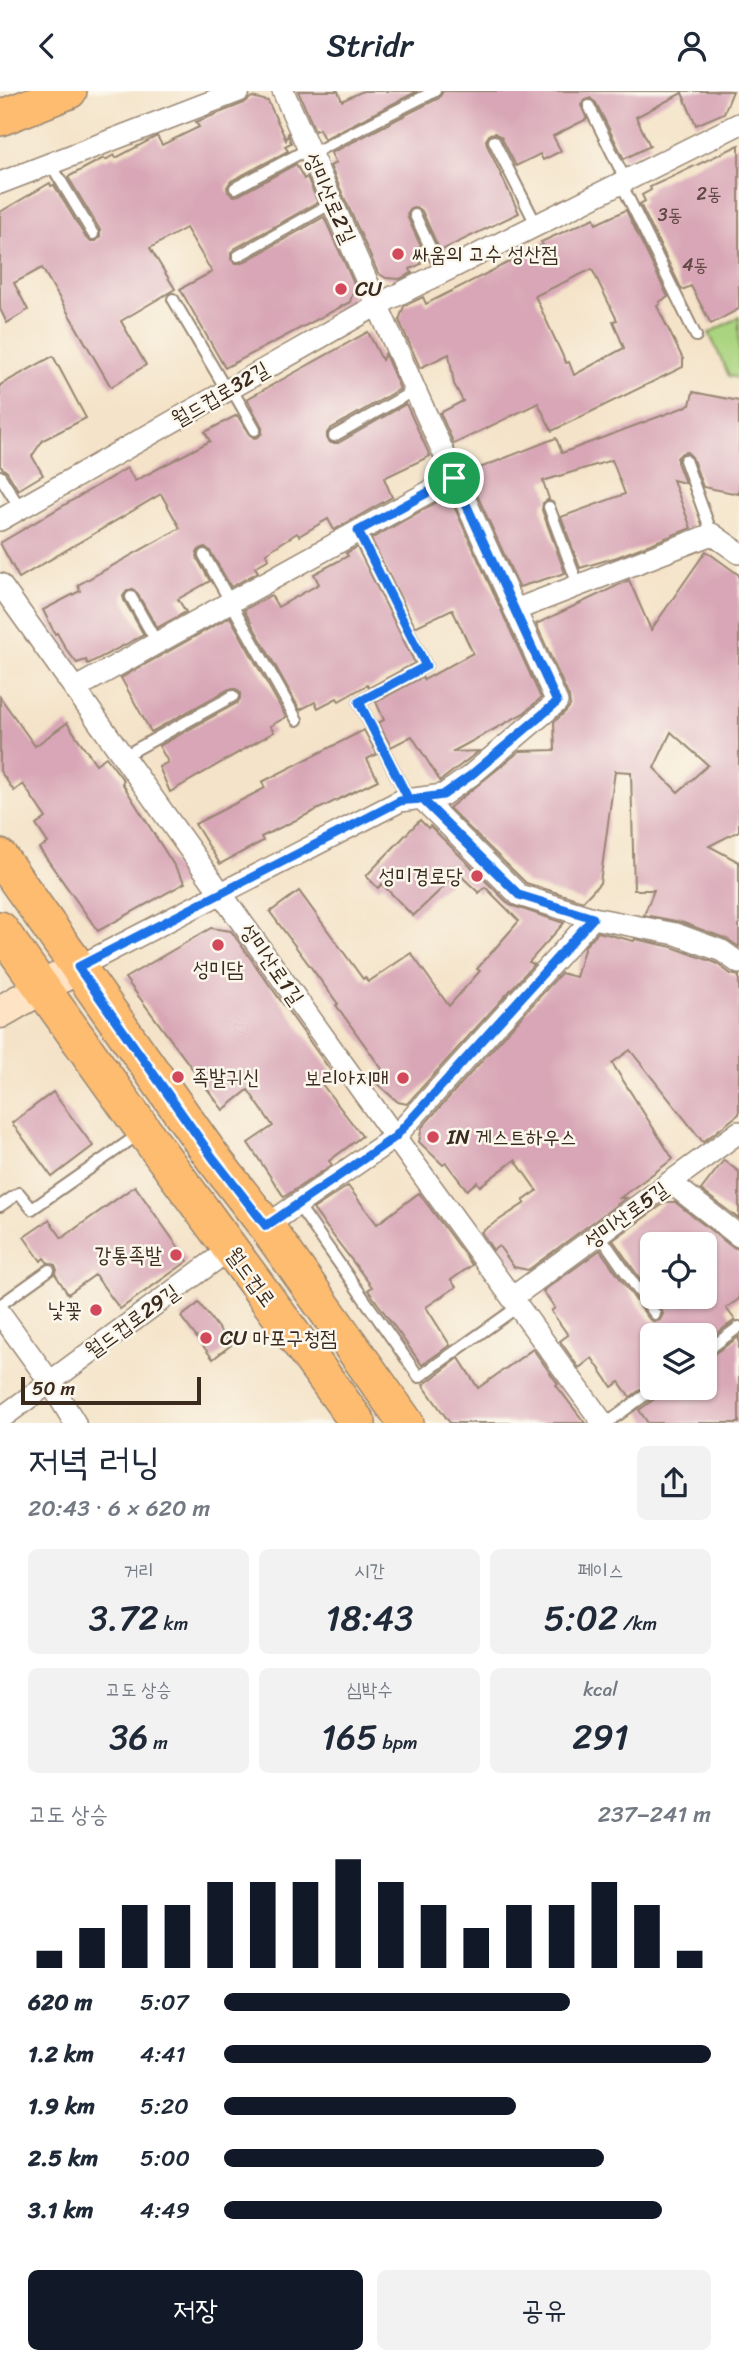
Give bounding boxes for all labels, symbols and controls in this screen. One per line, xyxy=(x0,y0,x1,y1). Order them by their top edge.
text: Stridr xyxy=(326,17,413,74)
icon: back xyxy=(28,27,66,65)
icon: person xyxy=(673,27,711,65)
street label: 성미산로2길 xyxy=(293,146,367,250)
house number: 2동 xyxy=(697,178,721,210)
house number: 3동 xyxy=(658,199,682,231)
place label: 싸움의 고수 성산점 xyxy=(412,235,558,273)
marker: 싸움의 고수 성산점 xyxy=(390,246,406,262)
house number: 4동 xyxy=(682,249,708,281)
place label: CU xyxy=(355,270,383,308)
marker: CU xyxy=(333,281,349,297)
street label: 월드컵로32길 xyxy=(164,350,276,437)
pin xyxy=(424,448,484,508)
icon: arrive xyxy=(435,459,473,497)
place label: 성미경로당 xyxy=(379,857,463,895)
marker: 성미경로당 xyxy=(469,868,485,884)
street label: 성미산로1길 xyxy=(230,915,314,1013)
marker: 성미담 xyxy=(210,937,226,953)
place label: 성미담 xyxy=(193,950,243,988)
place label: 족발귀신 xyxy=(192,1058,260,1096)
place label: 보리아지매 xyxy=(305,1059,389,1097)
marker: 족발귀신 xyxy=(170,1069,186,1085)
marker: 보리아지매 xyxy=(395,1070,411,1086)
place label: IN 게스트하우스 xyxy=(446,1118,577,1156)
marker: IN 게스트하우스 xyxy=(425,1129,441,1145)
street label: 성미산로5길 xyxy=(575,1171,677,1259)
map controls xyxy=(640,1232,717,1400)
button: locate xyxy=(640,1232,717,1309)
place label: 강통족발 xyxy=(94,1236,162,1274)
street label: 월드컵로 xyxy=(216,1238,286,1316)
marker: 강통족발 xyxy=(168,1247,184,1263)
street label: 월드컵로29길 xyxy=(77,1273,188,1369)
place label: 낯꽃 xyxy=(48,1291,82,1329)
marker: 낯꽃 xyxy=(88,1302,104,1318)
place label: CU 마포구청점 xyxy=(220,1319,337,1357)
button: layers xyxy=(640,1323,717,1400)
marker: CU 마포구청점 xyxy=(198,1330,214,1346)
text: 50 m xyxy=(32,1372,75,1405)
scale bar xyxy=(21,1373,201,1405)
text: 저녁 러닝 xyxy=(28,1428,160,1495)
button: share xyxy=(637,1446,711,1520)
text: 20:43 · 6 × 620 m xyxy=(28,1488,210,1529)
text: 거리 xyxy=(123,1554,154,1587)
text: 시간 xyxy=(354,1554,385,1587)
text: 페이스 xyxy=(578,1554,623,1587)
text: 3.72 xyxy=(89,1587,159,1649)
text: 18:43 xyxy=(326,1587,413,1649)
text: 5:02 xyxy=(544,1587,618,1649)
text: km xyxy=(159,1607,188,1640)
text: /km xyxy=(618,1607,657,1640)
text: 고도 상승 xyxy=(105,1673,172,1706)
text: 심박수 xyxy=(347,1673,392,1706)
text: kcal xyxy=(583,1673,618,1706)
text: 36 xyxy=(109,1706,148,1768)
text: 165 xyxy=(321,1706,378,1768)
text: 291 xyxy=(572,1706,629,1768)
text: m xyxy=(148,1726,168,1759)
text: bpm xyxy=(378,1726,418,1759)
text: 고도 상승 xyxy=(28,1794,108,1835)
text: 237–241 m xyxy=(598,1794,711,1835)
text: 620 m xyxy=(28,1982,93,2023)
text: 5:07 xyxy=(140,1982,189,2023)
text: 1.2 km xyxy=(28,2034,94,2075)
text: 4:41 xyxy=(140,2034,186,2075)
text: 1.9 km xyxy=(28,2086,95,2127)
text: 5:20 xyxy=(140,2086,189,2127)
text: 2.5 km xyxy=(28,2138,98,2179)
text: 5:00 xyxy=(140,2138,190,2179)
text: 3.1 km xyxy=(28,2190,93,2231)
text: 4:49 xyxy=(140,2190,190,2231)
button: 저장 xyxy=(28,2270,363,2350)
button: 공유 xyxy=(377,2270,711,2350)

